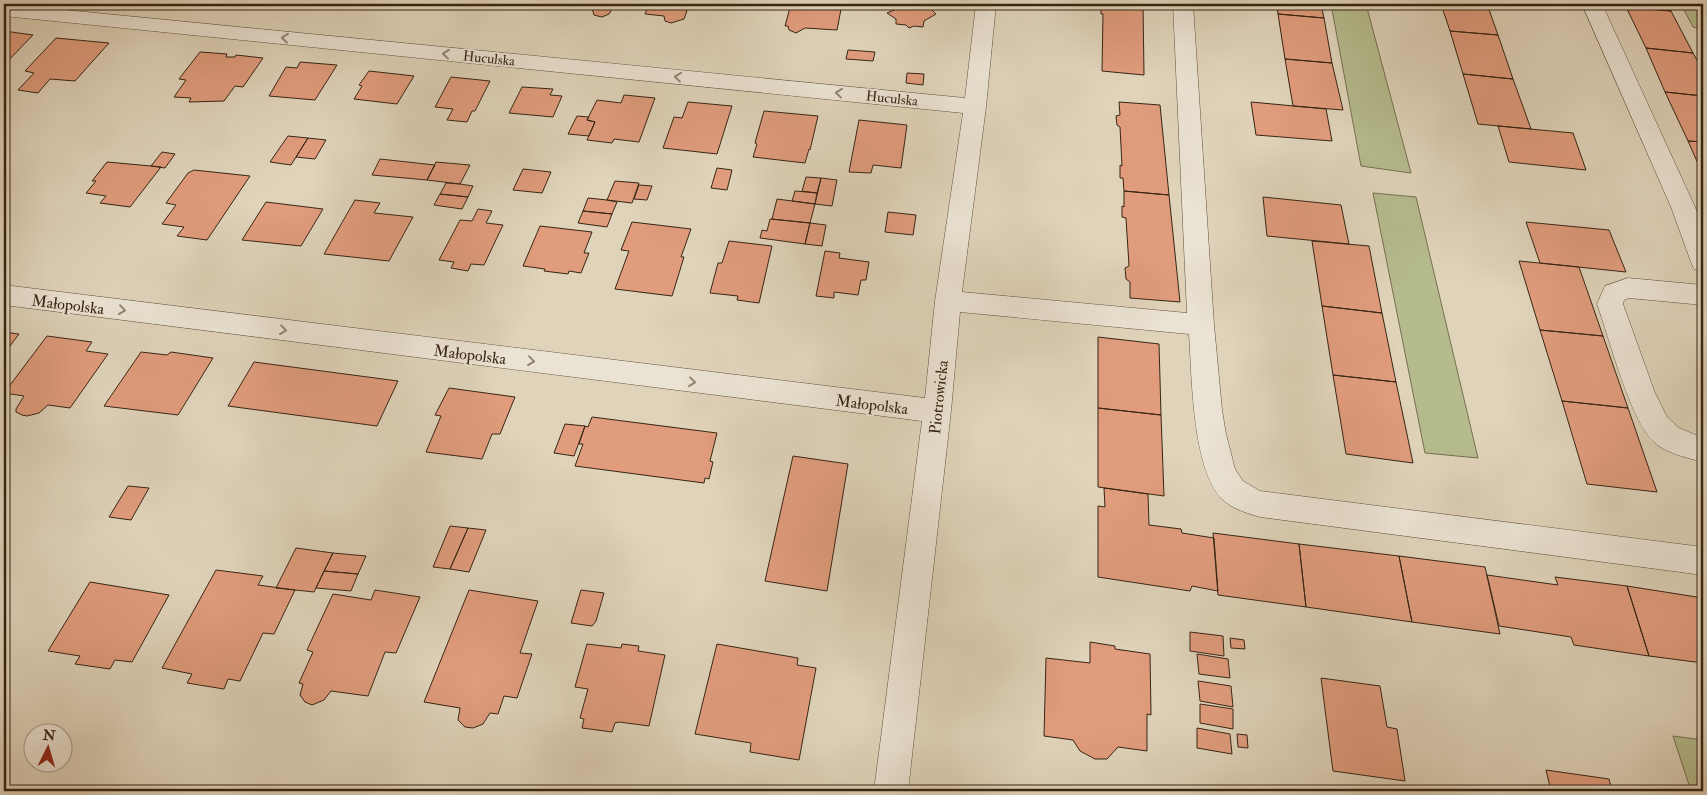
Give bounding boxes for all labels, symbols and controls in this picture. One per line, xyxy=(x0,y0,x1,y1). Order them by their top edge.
one-way arrow xyxy=(280,33,288,44)
street label: Huculska xyxy=(462,47,516,70)
one-way arrow xyxy=(442,49,450,60)
one-way arrow xyxy=(673,72,681,83)
street label: Huculska xyxy=(865,87,919,110)
one-way arrow xyxy=(835,88,843,99)
street label: Małopolska xyxy=(30,291,106,320)
one-way arrow xyxy=(118,304,126,315)
one-way arrow xyxy=(279,324,287,335)
street label: Małopolska xyxy=(432,341,508,370)
one-way arrow xyxy=(527,355,535,366)
street label: Piotrowicka xyxy=(925,359,953,435)
one-way arrow xyxy=(688,376,696,386)
street label: Małopolska xyxy=(834,391,910,420)
north arrow xyxy=(22,722,72,772)
text: N xyxy=(41,726,57,745)

